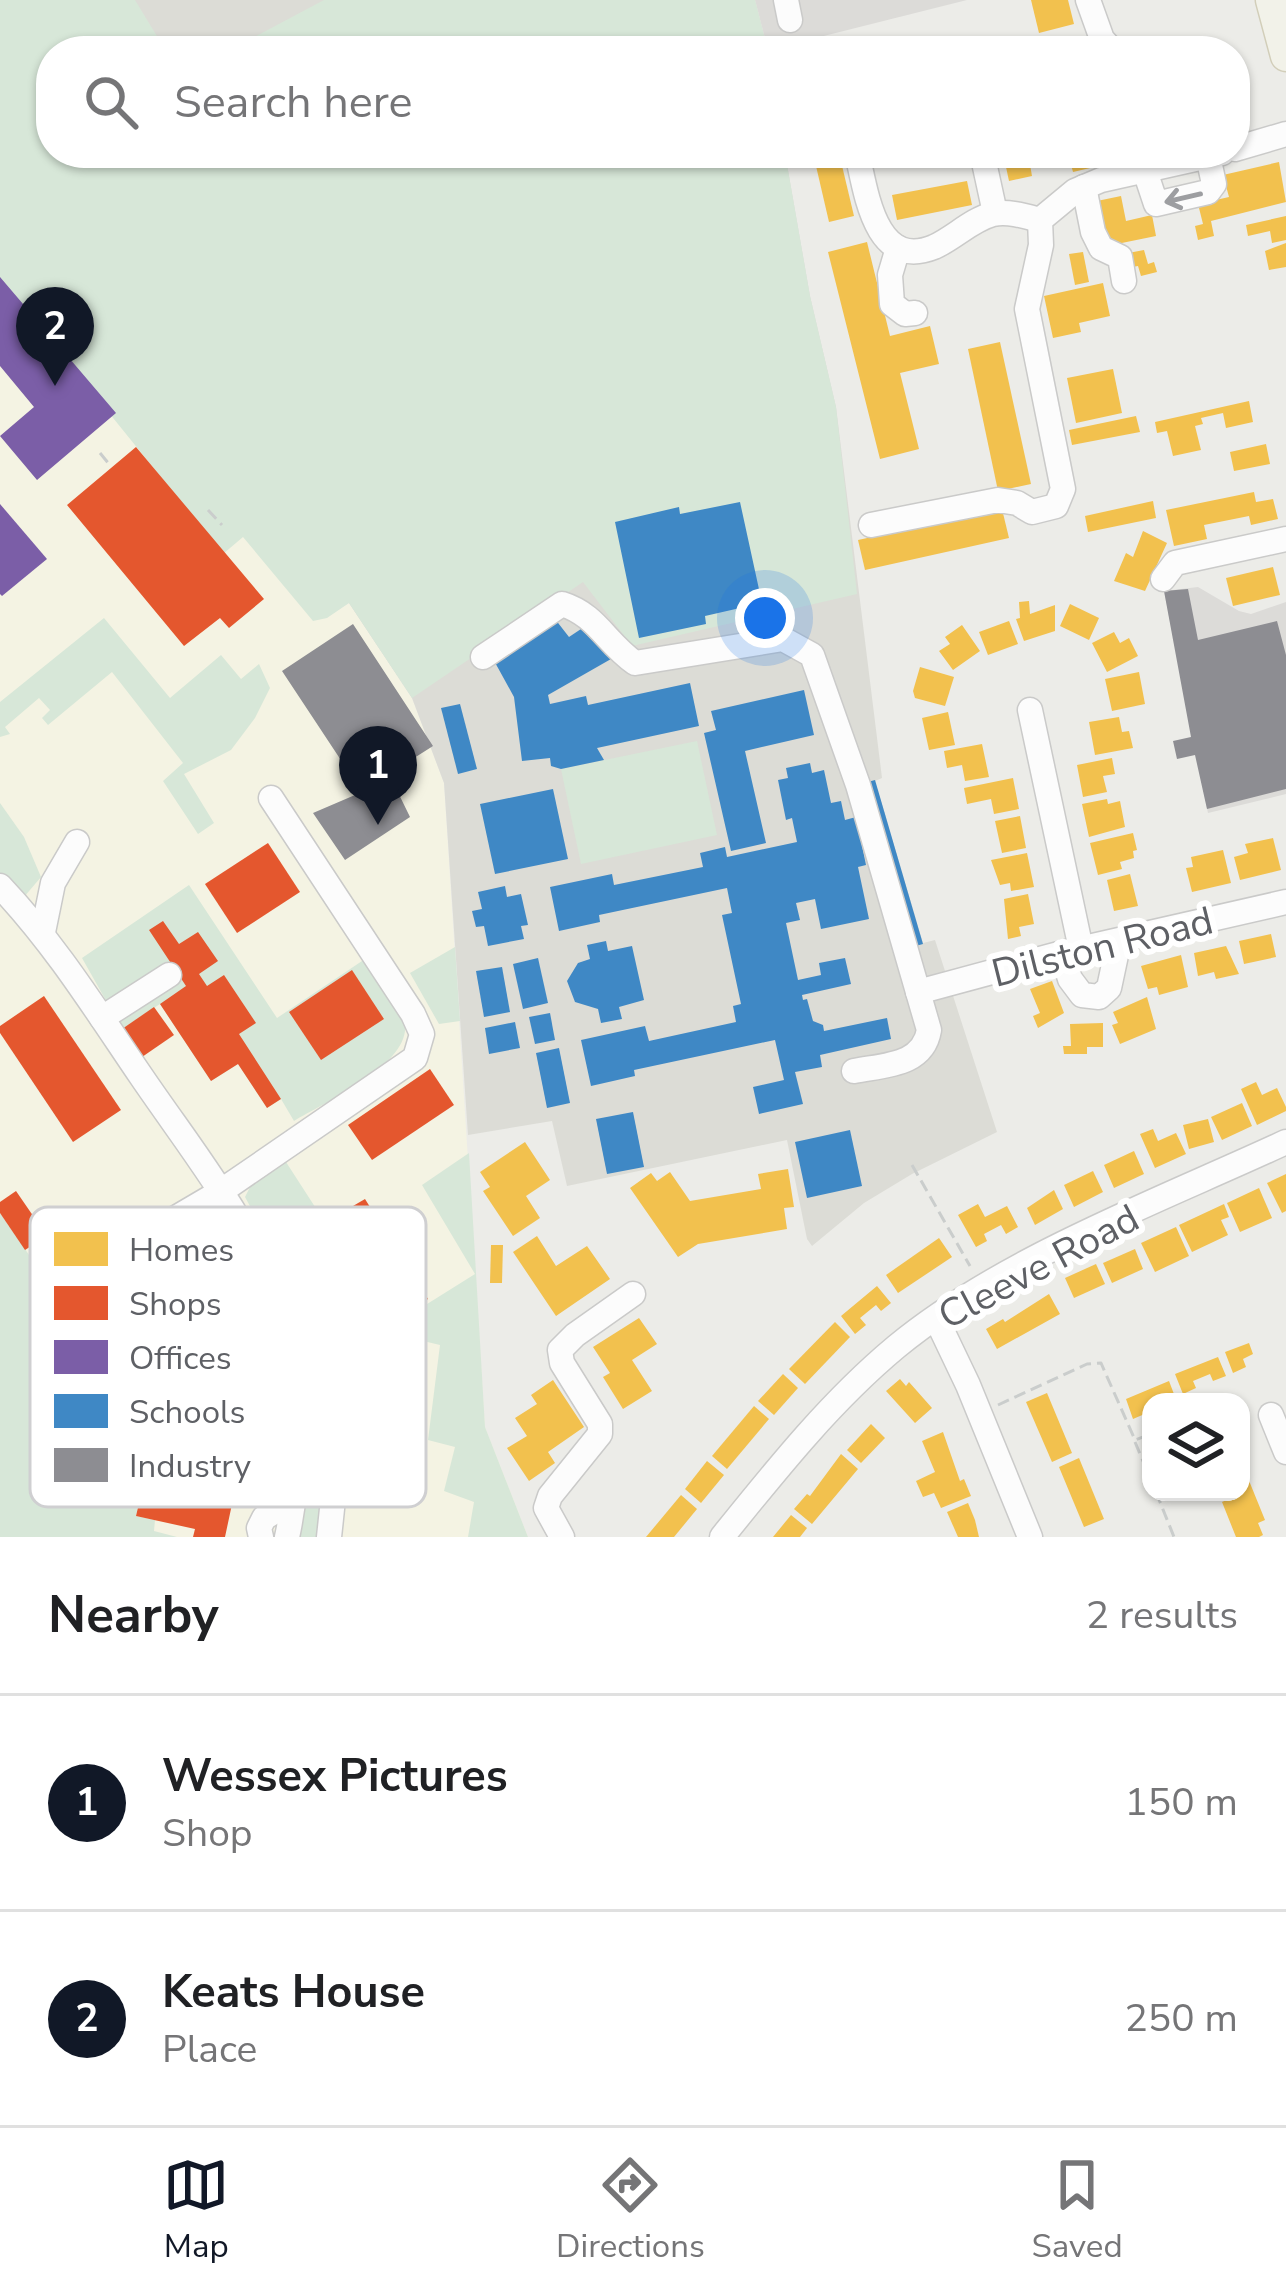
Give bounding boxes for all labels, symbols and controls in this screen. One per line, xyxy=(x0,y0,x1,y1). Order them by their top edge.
search box xyxy=(36,36,1250,168)
icon: search xyxy=(78,69,144,135)
text: Search here xyxy=(174,72,413,133)
one-way arrow xyxy=(1165,187,1203,210)
pin: 2 xyxy=(16,287,94,386)
your location xyxy=(735,588,795,648)
pin: 1 xyxy=(339,726,417,825)
street label: Dilston Road xyxy=(986,894,1218,1000)
street label: Cleeve Road xyxy=(929,1192,1148,1342)
legend xyxy=(30,1207,426,1507)
text: Homes xyxy=(129,1228,234,1273)
text: Shops xyxy=(129,1282,222,1327)
text: Offices xyxy=(129,1336,232,1381)
text: Schools xyxy=(129,1390,246,1435)
map controls xyxy=(1142,1393,1250,1501)
button: layers xyxy=(1142,1393,1250,1501)
text: Industry xyxy=(129,1444,251,1489)
text: Nearby xyxy=(48,1580,219,1650)
text: 2 results xyxy=(1086,1589,1238,1642)
text: Wessex Pictures xyxy=(162,1746,508,1807)
text: 1 xyxy=(75,1776,99,1829)
text: 150 m xyxy=(1124,1776,1238,1829)
text: Shop xyxy=(162,1807,253,1860)
text: Keats House xyxy=(162,1962,425,2023)
text: 2 xyxy=(75,1992,99,2045)
text: 250 m xyxy=(1124,1992,1238,2045)
text: Place xyxy=(162,2023,257,2076)
tab: Map xyxy=(163,2152,229,2269)
tab: Directions xyxy=(556,2152,705,2269)
tab: Saved xyxy=(1031,2152,1123,2269)

